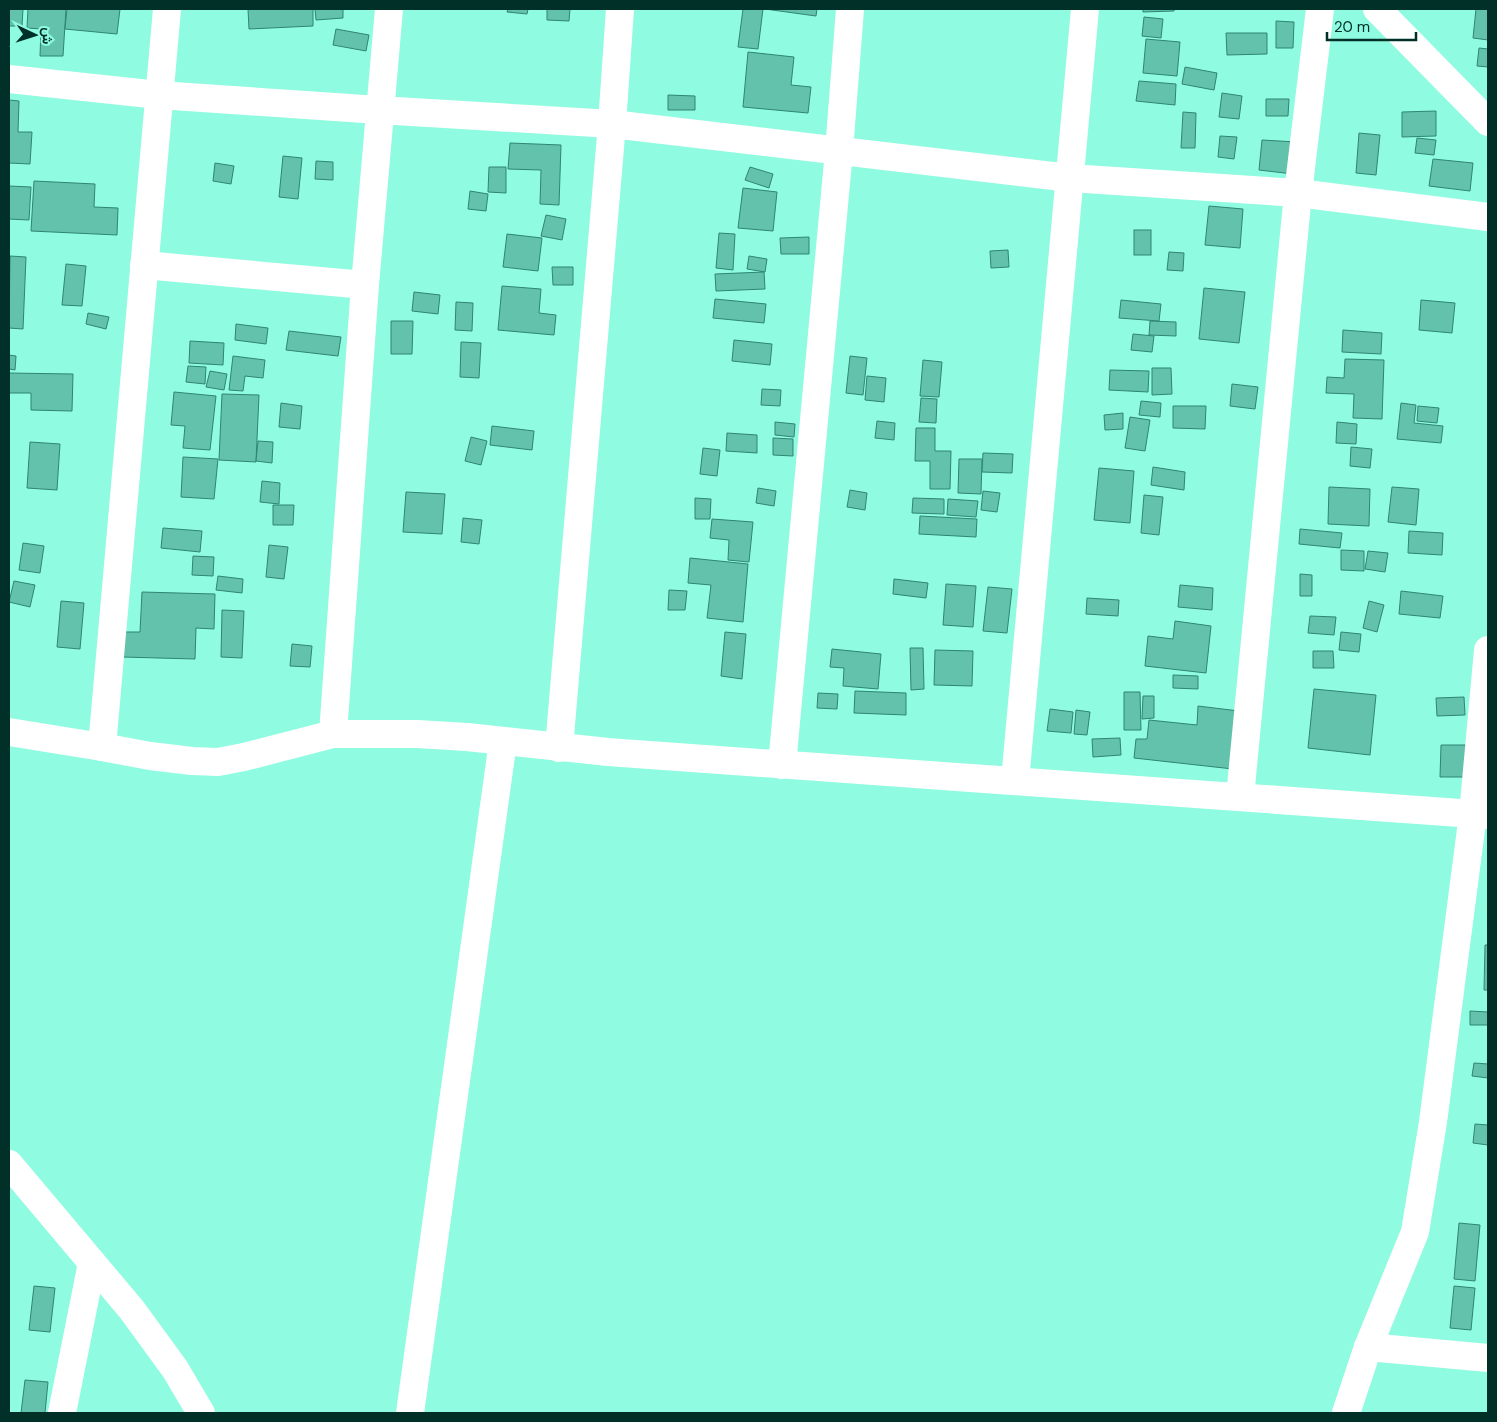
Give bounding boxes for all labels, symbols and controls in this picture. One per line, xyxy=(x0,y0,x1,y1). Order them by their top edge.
north arrow xyxy=(10,10,60,60)
scale bar xyxy=(1327,10,1416,42)
text: 20 m xyxy=(1334,17,1370,37)
text: ش xyxy=(38,27,58,45)

